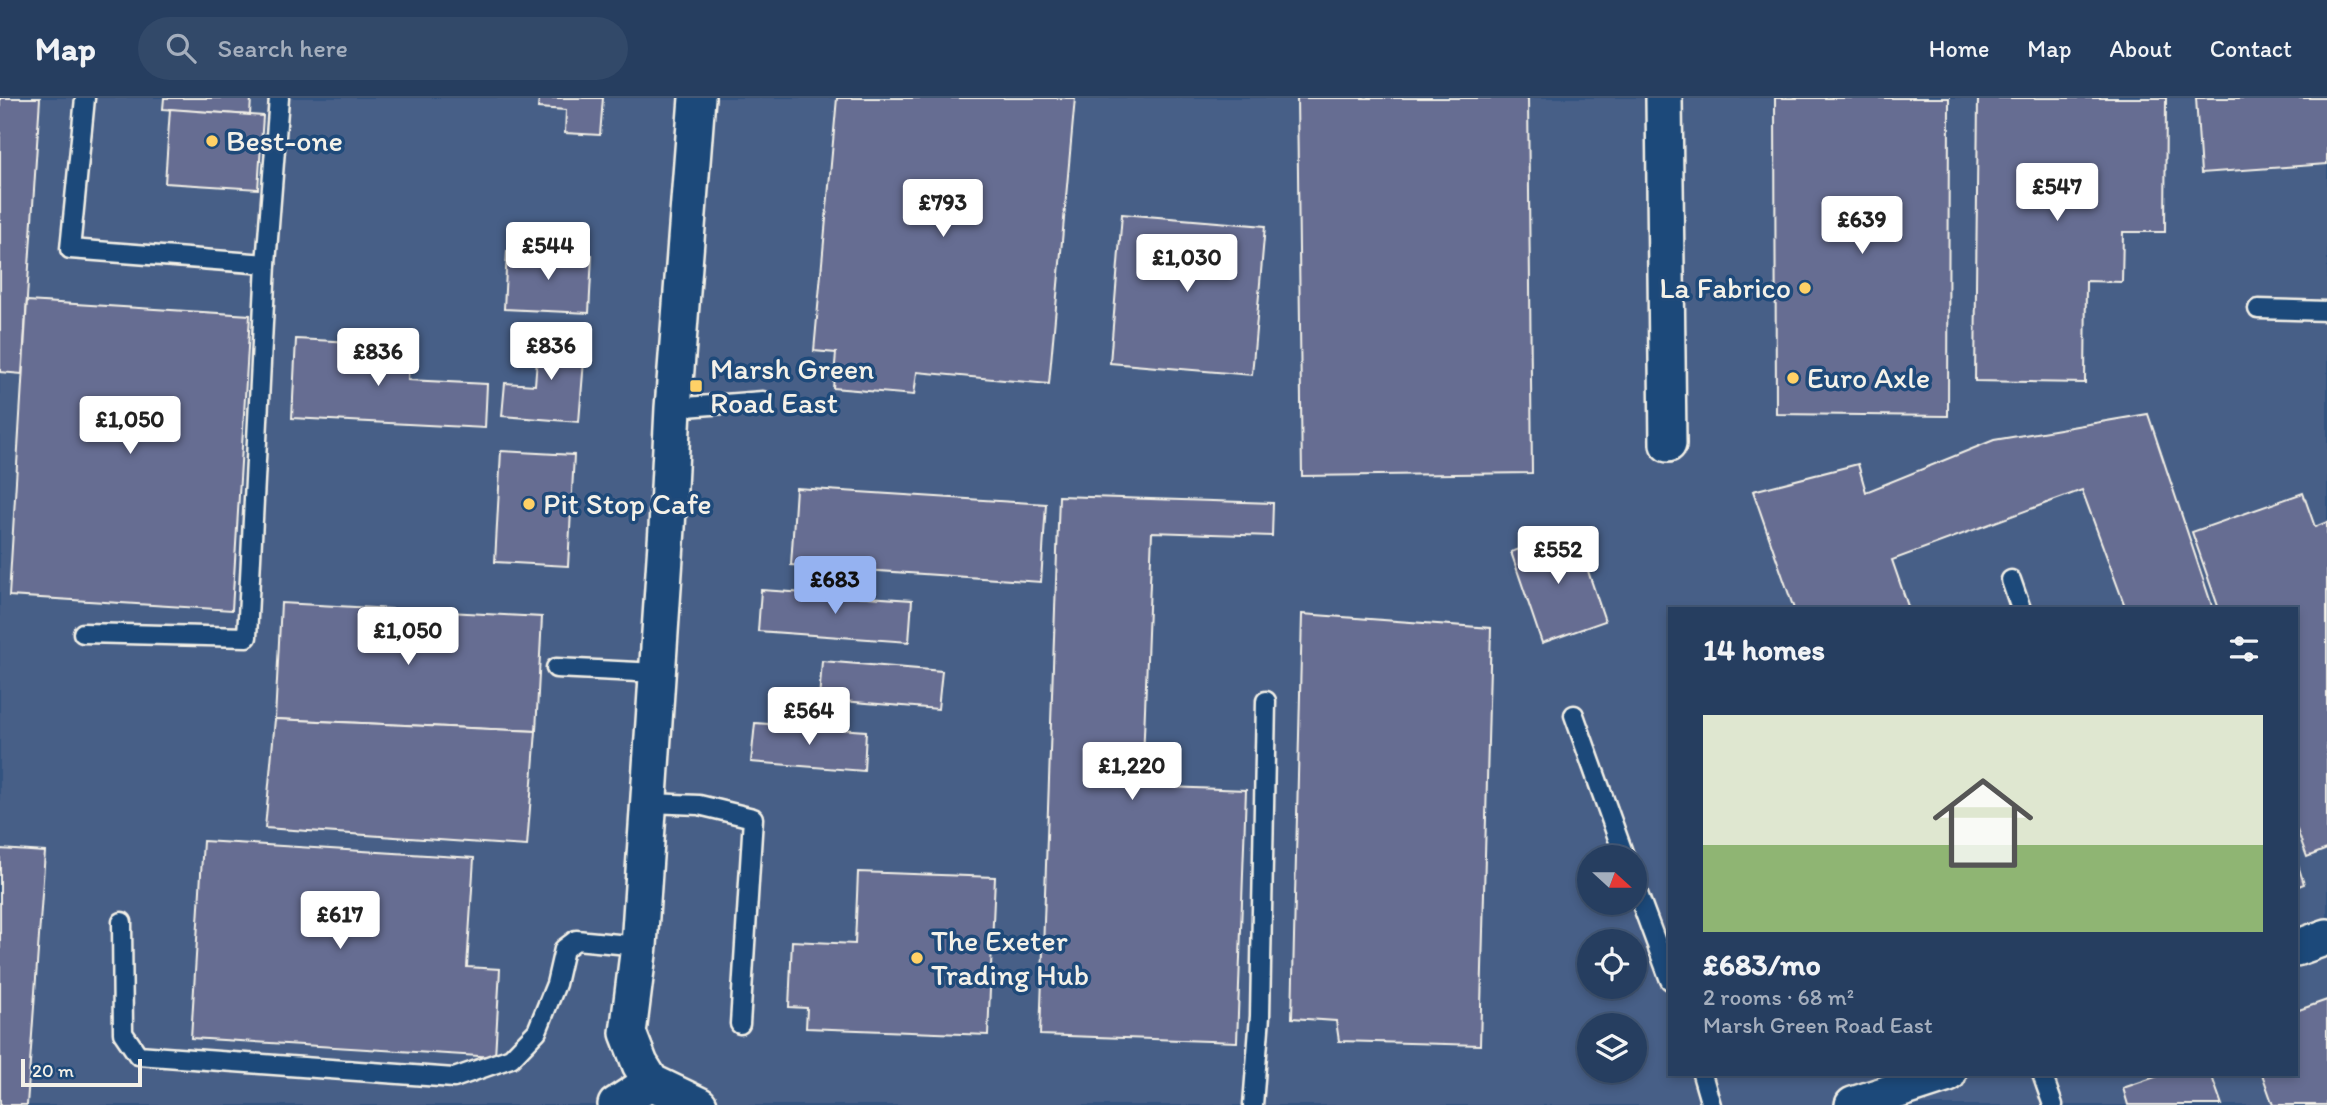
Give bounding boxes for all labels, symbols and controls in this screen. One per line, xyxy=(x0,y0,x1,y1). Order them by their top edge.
search box xyxy=(138,17,628,80)
text: Map xyxy=(35,29,96,68)
icon: search xyxy=(162,29,200,67)
text: Search here xyxy=(218,32,348,64)
text: Home xyxy=(1929,34,1989,63)
text: Map xyxy=(2027,34,2071,63)
text: About xyxy=(2109,34,2172,63)
text: Contact xyxy=(2210,34,2292,63)
place label: Best-one xyxy=(226,122,343,159)
marker: Best-one xyxy=(204,133,220,149)
pin: £547 xyxy=(2016,164,2098,223)
text: £547 xyxy=(2032,172,2082,200)
pin: £793 xyxy=(902,180,984,239)
text: £793 xyxy=(919,188,967,216)
pin: £639 xyxy=(1821,197,1903,256)
text: £639 xyxy=(1837,205,1887,233)
pin: £544 xyxy=(507,222,589,282)
text: £544 xyxy=(522,231,574,259)
pin: £1,030 xyxy=(1130,234,1244,294)
text: £1,030 xyxy=(1152,243,1222,271)
place label: La Fabrico xyxy=(1659,269,1791,306)
marker: La Fabrico xyxy=(1797,280,1813,296)
pin: £836 xyxy=(510,322,592,382)
pin: £836 xyxy=(337,328,419,388)
text: £836 xyxy=(526,331,576,359)
text: £836 xyxy=(353,337,403,365)
place label: Marsh Green Road East xyxy=(710,350,874,421)
place label: Euro Axle xyxy=(1807,359,1930,396)
marker: Euro Axle xyxy=(1785,370,1801,386)
marker: Marsh Green Road East xyxy=(688,378,704,394)
pin: £1,050 xyxy=(73,396,187,456)
text: £1,050 xyxy=(96,405,164,433)
place label: Pit Stop Cafe xyxy=(543,485,712,522)
marker: Pit Stop Cafe xyxy=(521,496,537,512)
pin: £552 xyxy=(1517,526,1599,586)
text: £552 xyxy=(1534,535,1582,563)
pin: £683 xyxy=(794,556,876,616)
text: £683 xyxy=(810,565,860,593)
pin: £1,050 xyxy=(351,608,465,667)
text: £1,050 xyxy=(374,616,442,644)
icon: filters xyxy=(2225,630,2263,668)
text: 14 homes xyxy=(1703,631,1825,668)
pin: £564 xyxy=(768,688,850,747)
text: £564 xyxy=(784,696,834,724)
pin: £1,220 xyxy=(1075,742,1189,802)
text: £1,220 xyxy=(1099,751,1165,779)
icon: home xyxy=(1920,760,2046,886)
north arrow xyxy=(1577,845,1647,915)
map controls xyxy=(1577,845,1647,1083)
pin: £617 xyxy=(299,892,381,951)
text: £617 xyxy=(317,900,363,928)
place label: The Exeter Trading Hub xyxy=(931,922,1089,993)
button: locate xyxy=(1577,929,1647,999)
text: £683/mo xyxy=(1703,946,1821,983)
marker: The Exeter Trading Hub xyxy=(909,950,925,966)
text: 2 rooms · 68 m² xyxy=(1703,983,1854,1011)
text: Marsh Green Road East xyxy=(1703,1011,1933,1039)
button: layers xyxy=(1577,1013,1647,1083)
scale bar xyxy=(21,1056,142,1088)
text: 20 m xyxy=(32,1059,74,1082)

